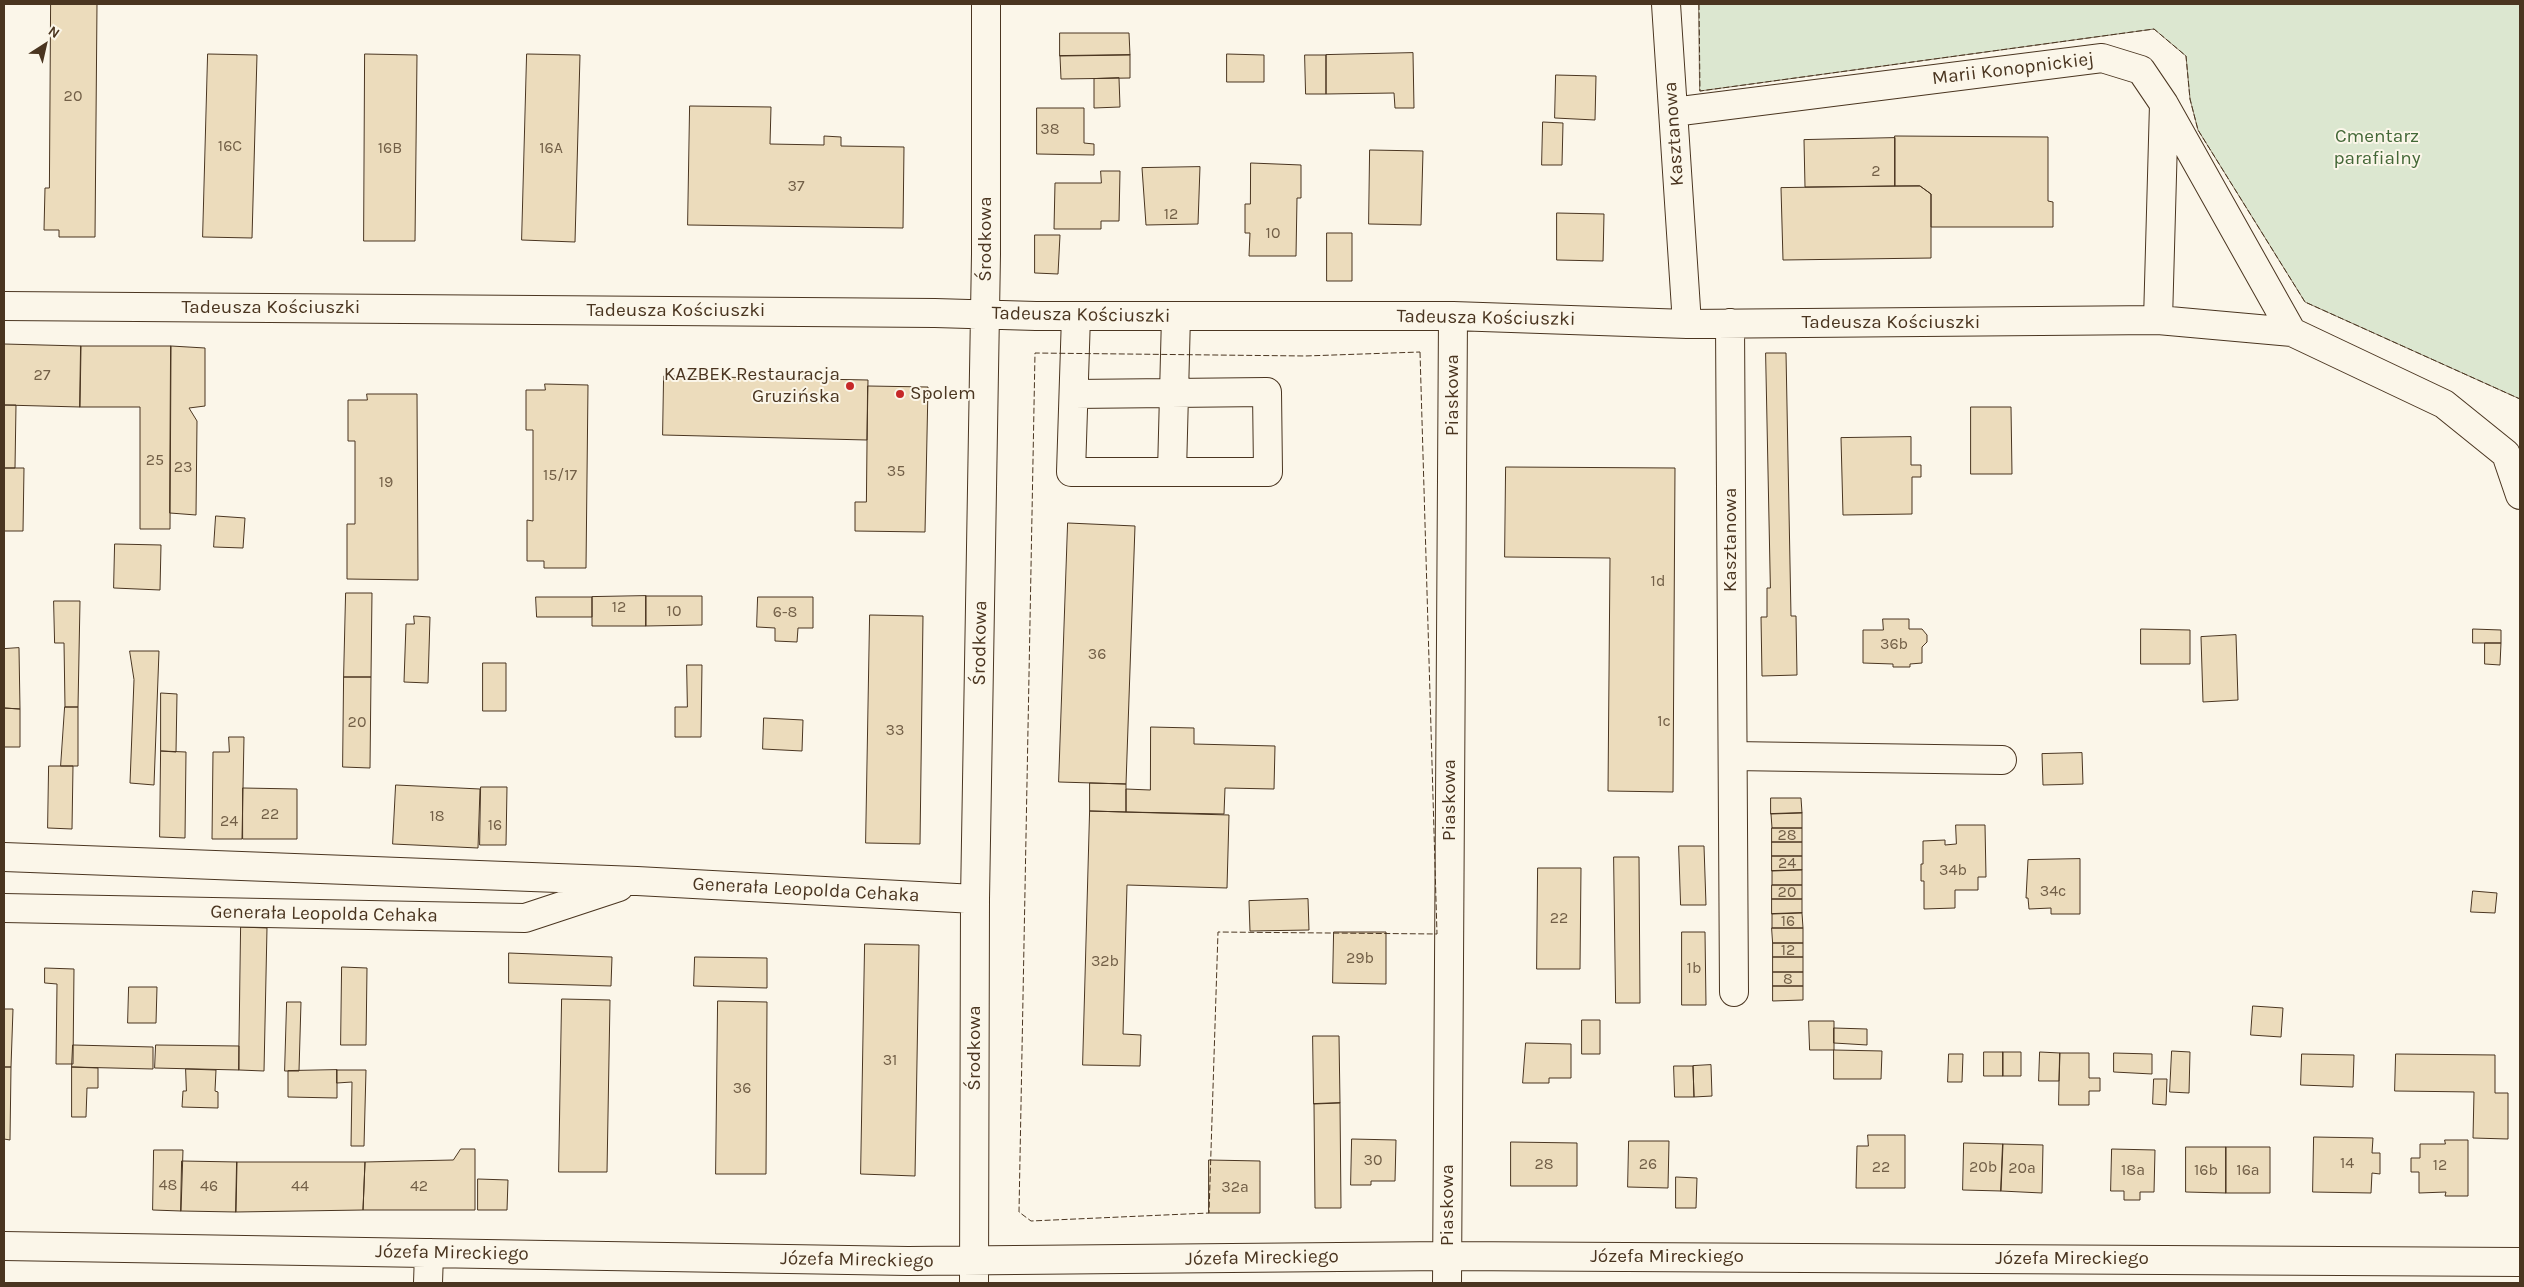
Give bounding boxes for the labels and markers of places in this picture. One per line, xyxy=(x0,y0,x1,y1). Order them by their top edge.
place label: KAZBEK Restauracja Gruzińska xyxy=(664,364,840,408)
marker: KAZBEK Restauracja Gruzińska xyxy=(844,380,856,392)
place label: Spolem xyxy=(910,383,976,405)
marker: Spolem xyxy=(894,388,906,400)

